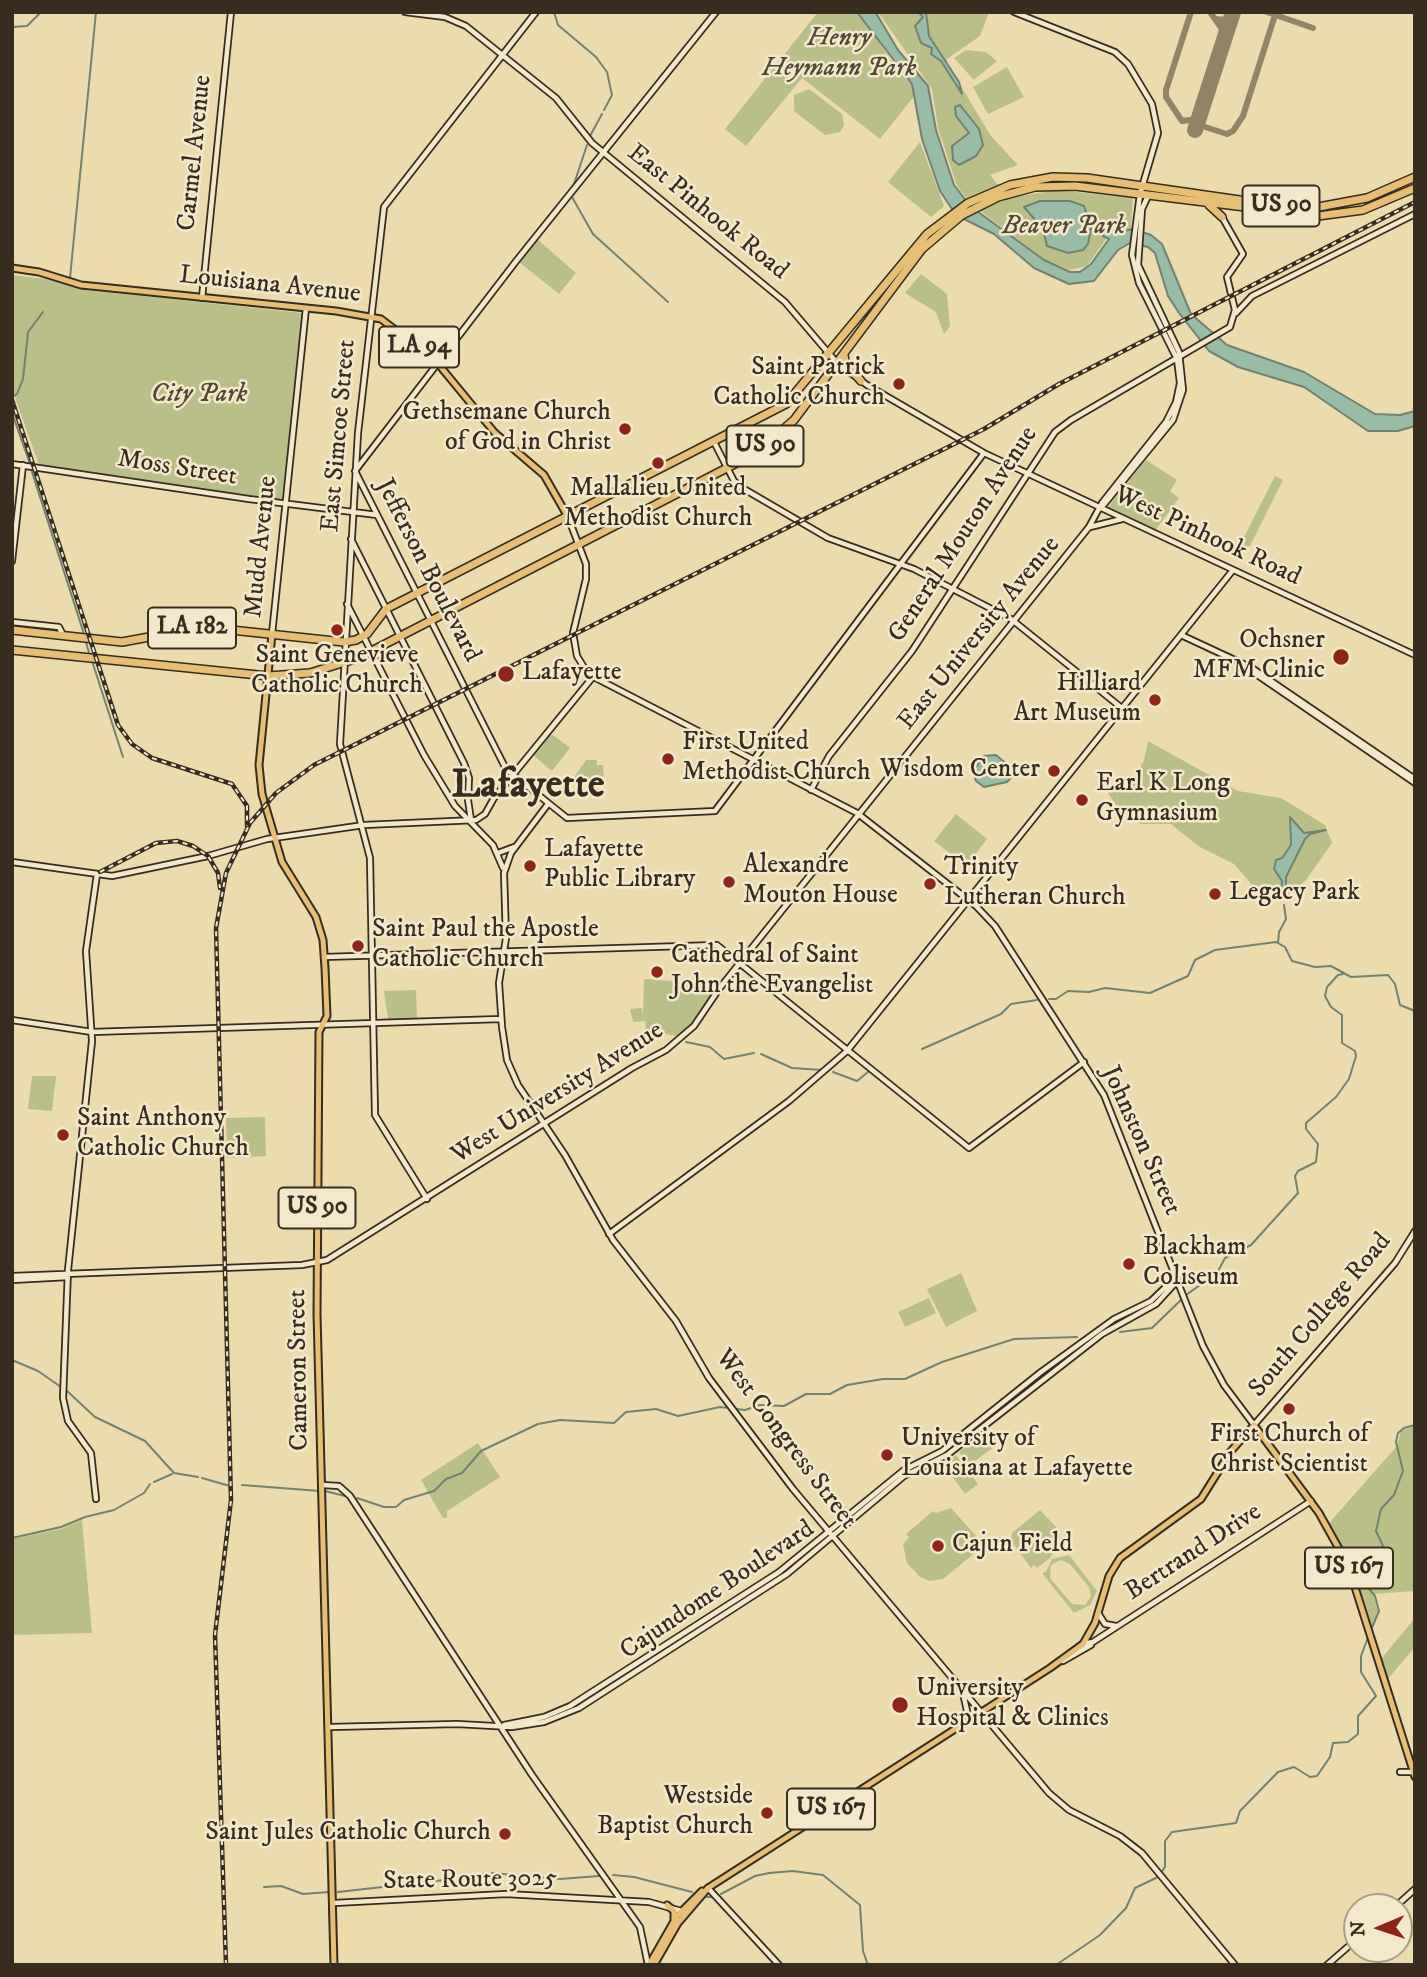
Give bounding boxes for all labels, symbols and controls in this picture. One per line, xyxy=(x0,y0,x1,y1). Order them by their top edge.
park label: Henry Heymann Park xyxy=(762,24,916,86)
street label: Carmel Avenue xyxy=(172,74,220,232)
street label: East Pinhook Road xyxy=(620,138,794,288)
road number: US 90 xyxy=(1242,186,1320,226)
park label: Beaver Park xyxy=(1002,212,1126,244)
street label: Louisiana Avenue xyxy=(178,261,362,311)
road number: LA 94 xyxy=(379,326,459,368)
street label: East Simcoe Street xyxy=(316,338,364,534)
place label: Saint Patrick Catholic Church xyxy=(713,353,885,414)
marker: Saint Patrick Catholic Church xyxy=(891,376,907,392)
park label: City Park xyxy=(151,380,247,412)
place label: Gethsemane Church of God in Christ xyxy=(402,398,611,460)
marker: Gethsemane Church of God in Christ xyxy=(617,421,633,437)
street label: General Mouton Avenue xyxy=(883,421,1045,649)
road number: US 90 xyxy=(726,426,804,466)
street label: Moss Street xyxy=(115,444,239,494)
marker: Mallalieu United Methodist Church xyxy=(650,455,666,471)
street label: Jefferson Boulevard xyxy=(367,474,487,668)
place label: Mallalieu United Methodist Church xyxy=(564,474,752,536)
street label: Mudd Avenue xyxy=(239,475,285,619)
street label: West Pinhook Road xyxy=(1109,480,1305,594)
street label: East University Avenue xyxy=(892,531,1068,737)
road number: LA 182 xyxy=(148,608,236,648)
marker: Saint Genevieve Catholic Church xyxy=(329,622,345,638)
place label: Ochsner MFM Clinic xyxy=(1193,626,1325,688)
place label: Saint Genevieve Catholic Church xyxy=(251,641,423,702)
marker: Ochsner MFM Clinic xyxy=(1331,647,1351,667)
place label: Lafayette xyxy=(522,658,621,690)
marker: Lafayette xyxy=(496,664,516,684)
place label: Hilliard Art Museum xyxy=(1013,669,1141,730)
marker: Hilliard Art Museum xyxy=(1147,692,1163,708)
place label: First United Methodist Church xyxy=(682,728,871,790)
marker: First United Methodist Church xyxy=(660,751,676,767)
place label: Wisdom Center xyxy=(880,755,1040,787)
marker: Wisdom Center xyxy=(1046,763,1062,779)
district label: Lafayette xyxy=(451,764,605,812)
place label: Earl K Long Gymnasium xyxy=(1096,769,1230,830)
marker: Earl K Long Gymnasium xyxy=(1074,792,1090,808)
place label: Lafayette Public Library xyxy=(544,835,695,896)
place label: Alexandre Mouton House xyxy=(743,851,898,912)
place label: Trinity Lutheran Church xyxy=(944,853,1126,914)
marker: Lafayette Public Library xyxy=(522,858,538,874)
marker: Alexandre Mouton House xyxy=(721,874,737,890)
marker: Trinity Lutheran Church xyxy=(922,876,938,892)
place label: Legacy Park xyxy=(1229,878,1360,910)
marker: Legacy Park xyxy=(1207,886,1223,902)
place label: Saint Paul the Apostle Catholic Church xyxy=(372,915,599,976)
marker: Saint Paul the Apostle Catholic Church xyxy=(350,938,366,954)
place label: Cathedral of Saint John the Evangelist xyxy=(671,941,873,1002)
marker: Cathedral of Saint John the Evangelist xyxy=(649,964,665,980)
street label: West University Avenue xyxy=(446,1016,670,1172)
street label: Johnston Street xyxy=(1093,1062,1187,1220)
place label: Saint Anthony Catholic Church xyxy=(77,1104,249,1166)
marker: Saint Anthony Catholic Church xyxy=(55,1127,71,1143)
road number: US 90 xyxy=(278,1188,356,1228)
street label: South College Road xyxy=(1243,1227,1399,1405)
place label: Blackham Coliseum xyxy=(1143,1233,1246,1294)
marker: Blackham Coliseum xyxy=(1121,1256,1137,1272)
street label: Cameron Street xyxy=(283,1289,317,1451)
street label: West Congress Street xyxy=(707,1344,863,1536)
marker: First Church of Christ Scientist xyxy=(1281,1401,1297,1417)
place label: First Church of Christ Scientist xyxy=(1209,1420,1369,1482)
place label: University of Louisiana at Lafayette xyxy=(901,1424,1133,1486)
marker: University of Louisiana at Lafayette xyxy=(879,1447,895,1463)
street label: Bertrand Drive xyxy=(1120,1497,1268,1609)
street label: Cajundome Boulevard xyxy=(615,1515,821,1667)
place label: Cajun Field xyxy=(952,1530,1072,1562)
marker: Cajun Field xyxy=(930,1538,946,1554)
road number: US 167 xyxy=(1305,1548,1393,1588)
place label: University Hospital & Clinics xyxy=(916,1674,1109,1736)
marker: University Hospital & Clinics xyxy=(890,1695,910,1715)
place label: Westside Baptist Church xyxy=(597,1782,753,1843)
road number: US 167 xyxy=(787,1789,875,1830)
marker: Westside Baptist Church xyxy=(759,1805,775,1821)
place label: Saint Jules Catholic Church xyxy=(205,1818,491,1850)
marker: Saint Jules Catholic Church xyxy=(497,1826,513,1842)
street label: State Route 3025 xyxy=(383,1864,557,1898)
north arrow xyxy=(1343,1893,1413,1963)
text: N xyxy=(1347,1920,1370,1937)

